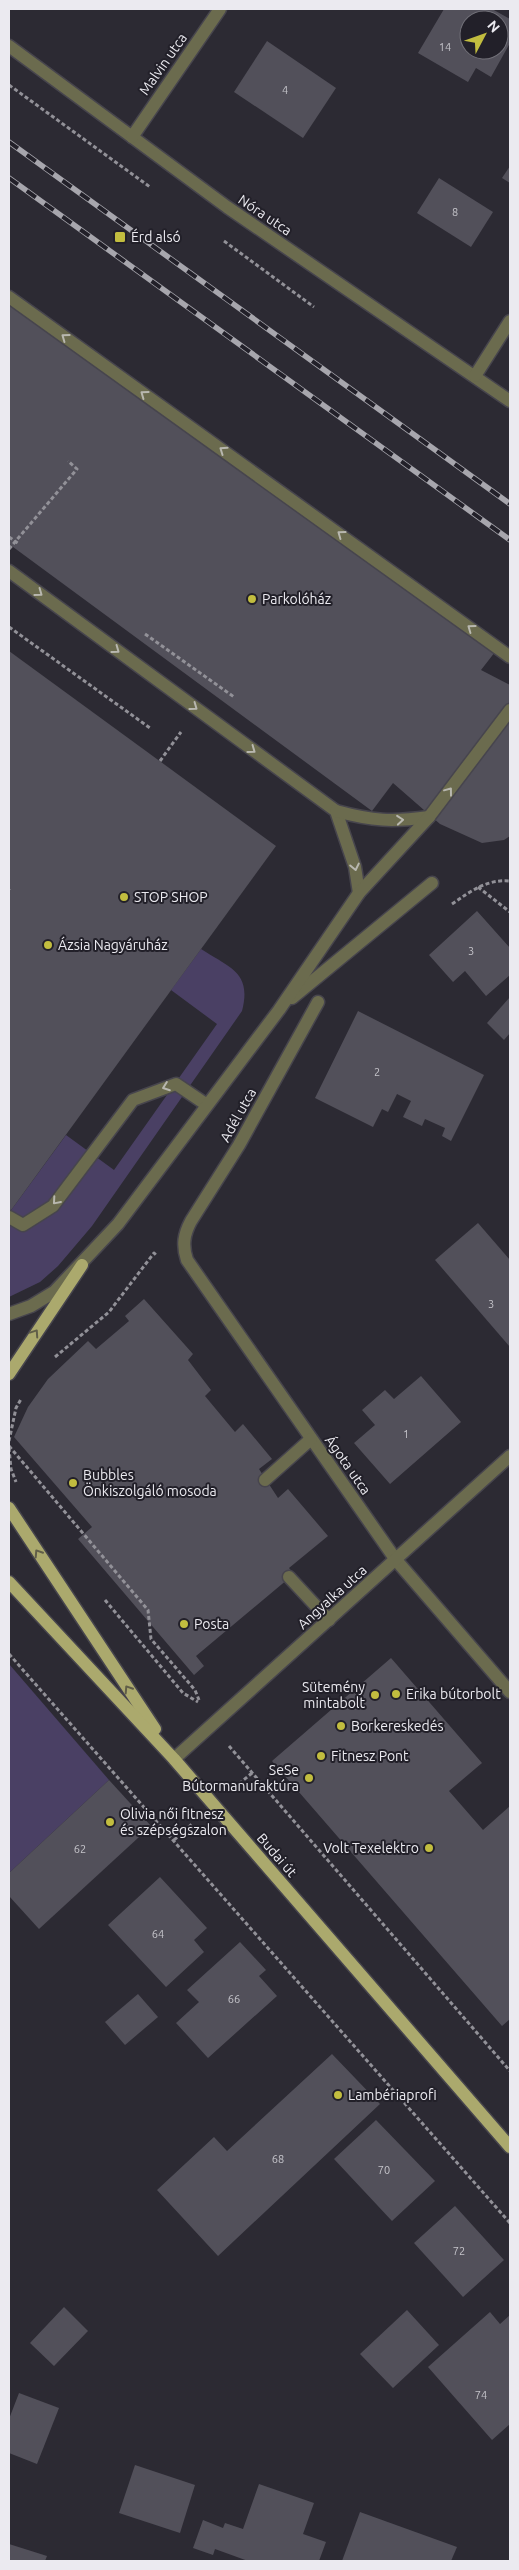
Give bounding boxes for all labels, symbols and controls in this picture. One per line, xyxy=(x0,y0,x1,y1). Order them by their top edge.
north arrow xyxy=(459,10,509,60)
text: N xyxy=(484,17,503,36)
street label: Malvin utca xyxy=(136,30,190,98)
house number: 14 xyxy=(439,41,451,53)
house number: 4 xyxy=(282,84,288,96)
street label: Nóra utca xyxy=(235,191,295,239)
house number: 8 xyxy=(452,206,458,218)
place label: Érd alsó xyxy=(131,228,181,245)
marker: Érd alsó xyxy=(113,230,127,244)
one-way arrow xyxy=(61,334,71,343)
one-way arrow xyxy=(140,391,150,400)
one-way arrow xyxy=(219,447,229,456)
one-way arrow xyxy=(337,531,347,540)
one-way arrow xyxy=(33,587,43,596)
place label: Parkolóház xyxy=(262,591,331,607)
marker: Parkolóház xyxy=(246,593,258,605)
one-way arrow xyxy=(467,625,477,634)
one-way arrow xyxy=(110,644,120,653)
one-way arrow xyxy=(188,701,198,710)
one-way arrow xyxy=(247,744,256,753)
one-way arrow xyxy=(443,788,451,797)
one-way arrow xyxy=(396,815,404,826)
one-way arrow xyxy=(349,862,360,871)
place label: STOP SHOP xyxy=(134,889,208,905)
marker: STOP SHOP xyxy=(118,891,130,903)
place label: Ázsia Nagyáruház xyxy=(58,936,168,953)
marker: Ázsia Nagyáruház xyxy=(42,939,54,951)
house number: 3 xyxy=(468,945,474,957)
house number: 2 xyxy=(374,1066,380,1078)
one-way arrow xyxy=(162,1081,171,1092)
street label: Adél utca xyxy=(217,1085,259,1145)
one-way arrow xyxy=(53,1196,62,1205)
house number: 3 xyxy=(488,1298,494,1310)
one-way arrow xyxy=(29,1329,38,1338)
house number: 1 xyxy=(403,1428,409,1440)
street label: Ágota utca xyxy=(322,1432,375,1498)
place label: Bubbles Önkiszolgáló mosoda xyxy=(83,1467,217,1499)
marker: Bubbles Önkiszolgáló mosoda xyxy=(67,1477,79,1489)
one-way arrow xyxy=(35,1549,44,1559)
street label: Angyalka utca xyxy=(294,1562,370,1632)
place label: Posta xyxy=(194,1616,229,1632)
marker: Posta xyxy=(178,1618,190,1630)
place label: Sütemény mintabolt xyxy=(302,1679,365,1711)
one-way arrow xyxy=(125,1685,134,1694)
place label: Erika bútorbolt xyxy=(406,1686,501,1702)
marker: Erika bútorbolt xyxy=(390,1688,402,1700)
marker: Sütemény mintabolt xyxy=(369,1689,381,1701)
place label: Borkereskedés xyxy=(351,1718,444,1734)
marker: Borkereskedés xyxy=(335,1720,347,1732)
place label: Fitnesz Pont xyxy=(331,1748,409,1764)
marker: Fitnesz Pont xyxy=(315,1750,327,1762)
place label: SeSe Bútormanufaktúra xyxy=(182,1762,299,1794)
marker: SeSe Bútormanufaktúra xyxy=(303,1772,315,1784)
place label: Olivia női fitnesz és szépségszalon xyxy=(120,1806,227,1838)
marker: Olivia női fitnesz és szépségszalon xyxy=(104,1816,116,1828)
street label: Budai út xyxy=(254,1830,301,1880)
place label: Volt Texelektro xyxy=(323,1840,419,1856)
marker: Volt Texelektro xyxy=(423,1842,435,1854)
house number: 62 xyxy=(74,1843,86,1855)
house number: 64 xyxy=(152,1928,164,1940)
house number: 66 xyxy=(228,1993,240,2005)
place label: Lambériaprofi xyxy=(348,2087,437,2103)
marker: Lambériaprofi xyxy=(332,2089,344,2101)
house number: 68 xyxy=(272,2153,284,2165)
house number: 70 xyxy=(378,2164,390,2176)
house number: 72 xyxy=(453,2245,465,2257)
house number: 74 xyxy=(475,2389,487,2401)

